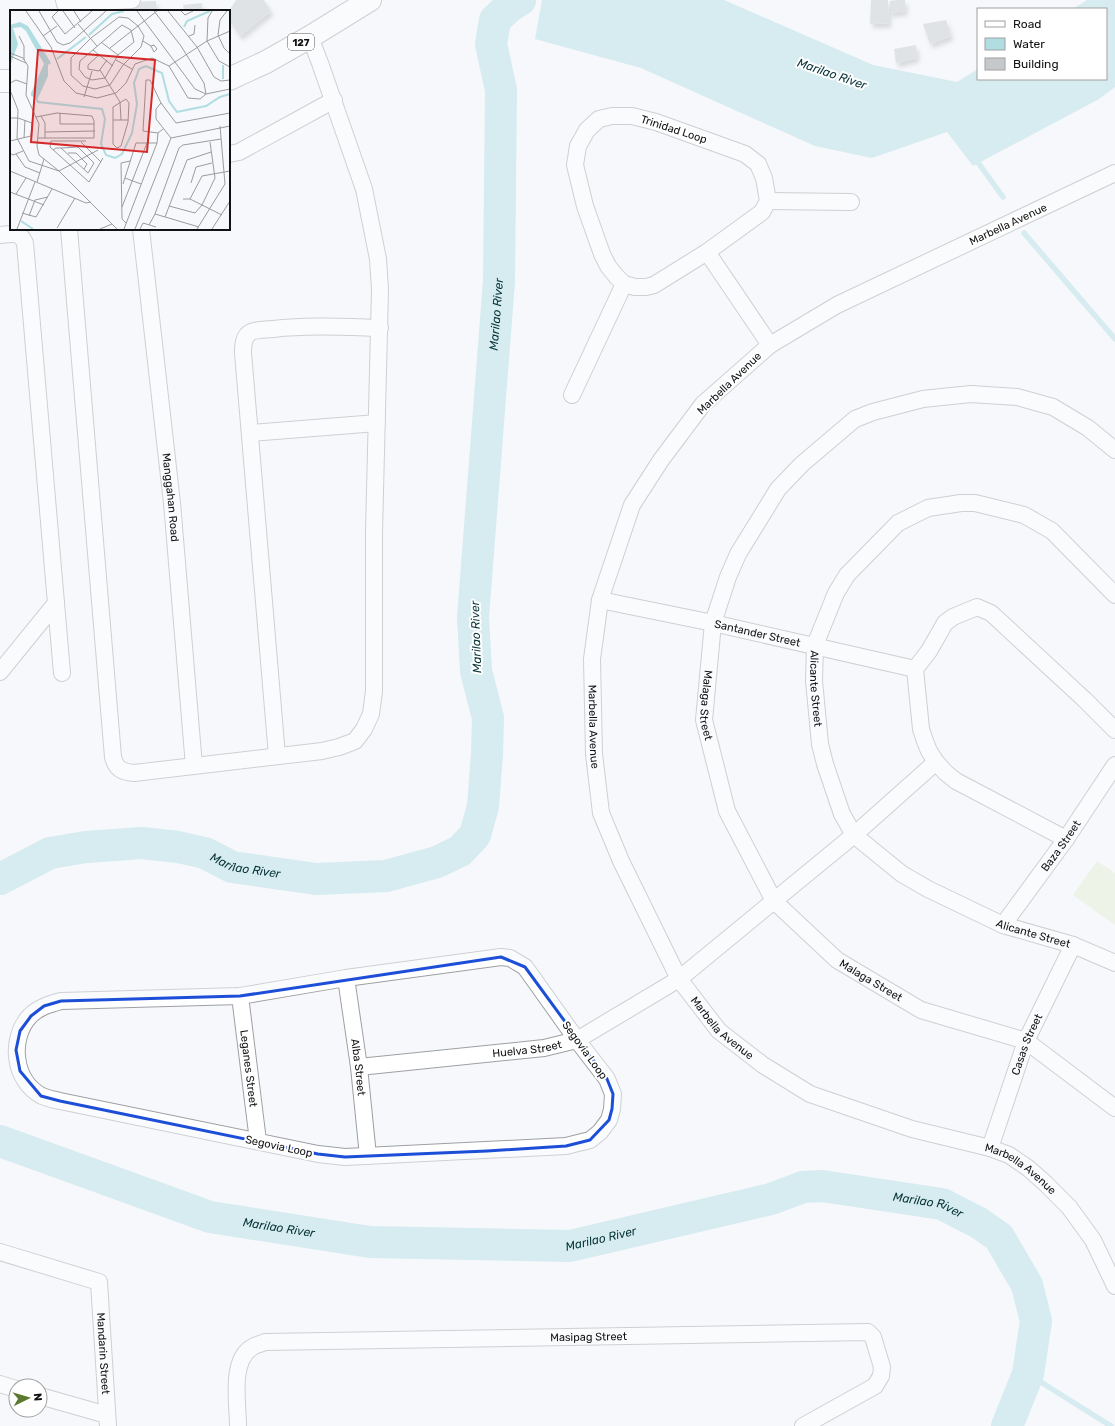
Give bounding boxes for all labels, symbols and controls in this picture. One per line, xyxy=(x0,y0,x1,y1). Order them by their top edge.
legend xyxy=(977,8,1107,80)
inset map xyxy=(10,10,230,230)
text: Road xyxy=(1013,17,1041,31)
road number: 127 xyxy=(288,34,314,50)
text: Water xyxy=(1013,37,1045,51)
water label: Marilao River xyxy=(795,56,869,93)
text: Building xyxy=(1013,57,1059,71)
street label: Trinidad Loop xyxy=(639,113,709,146)
street label: Marbella Avenue xyxy=(967,201,1049,248)
water label: Marilao River xyxy=(487,278,506,351)
street label: Marbella Avenue xyxy=(695,349,764,417)
street label: Manggahan Road xyxy=(159,452,181,542)
water label: Marilao River xyxy=(468,600,484,673)
street label: Santander Street xyxy=(713,618,802,650)
street label: Alicante Street xyxy=(807,650,824,728)
street label: Malaga Street xyxy=(697,669,715,742)
street label: Marbella Avenue xyxy=(586,684,602,769)
street label: Baza Street xyxy=(1038,817,1084,874)
water label: Marilao River xyxy=(208,850,282,881)
street label: Alicante Street xyxy=(994,917,1072,951)
street label: Malaga Street xyxy=(837,957,905,1005)
street label: Marbella Avenue xyxy=(688,994,756,1062)
street label: Casas Street xyxy=(1009,1011,1046,1077)
street label: Segovia Loop xyxy=(559,1019,610,1082)
street label: Leganes Street xyxy=(237,1029,260,1109)
street label: Alba Street xyxy=(348,1038,368,1097)
street label: Huelva Street xyxy=(492,1038,564,1060)
street label: Segovia Loop xyxy=(244,1133,314,1160)
street label: Marbella Avenue xyxy=(984,1141,1059,1197)
water label: Marilao River xyxy=(892,1190,966,1221)
water label: Marilao River xyxy=(242,1215,316,1240)
water label: Marilao River xyxy=(564,1224,638,1254)
street label: Mandarin Street xyxy=(94,1312,112,1396)
street label: Masipag Street xyxy=(550,1330,628,1344)
north arrow xyxy=(8,1378,48,1418)
text: N xyxy=(31,1393,44,1402)

